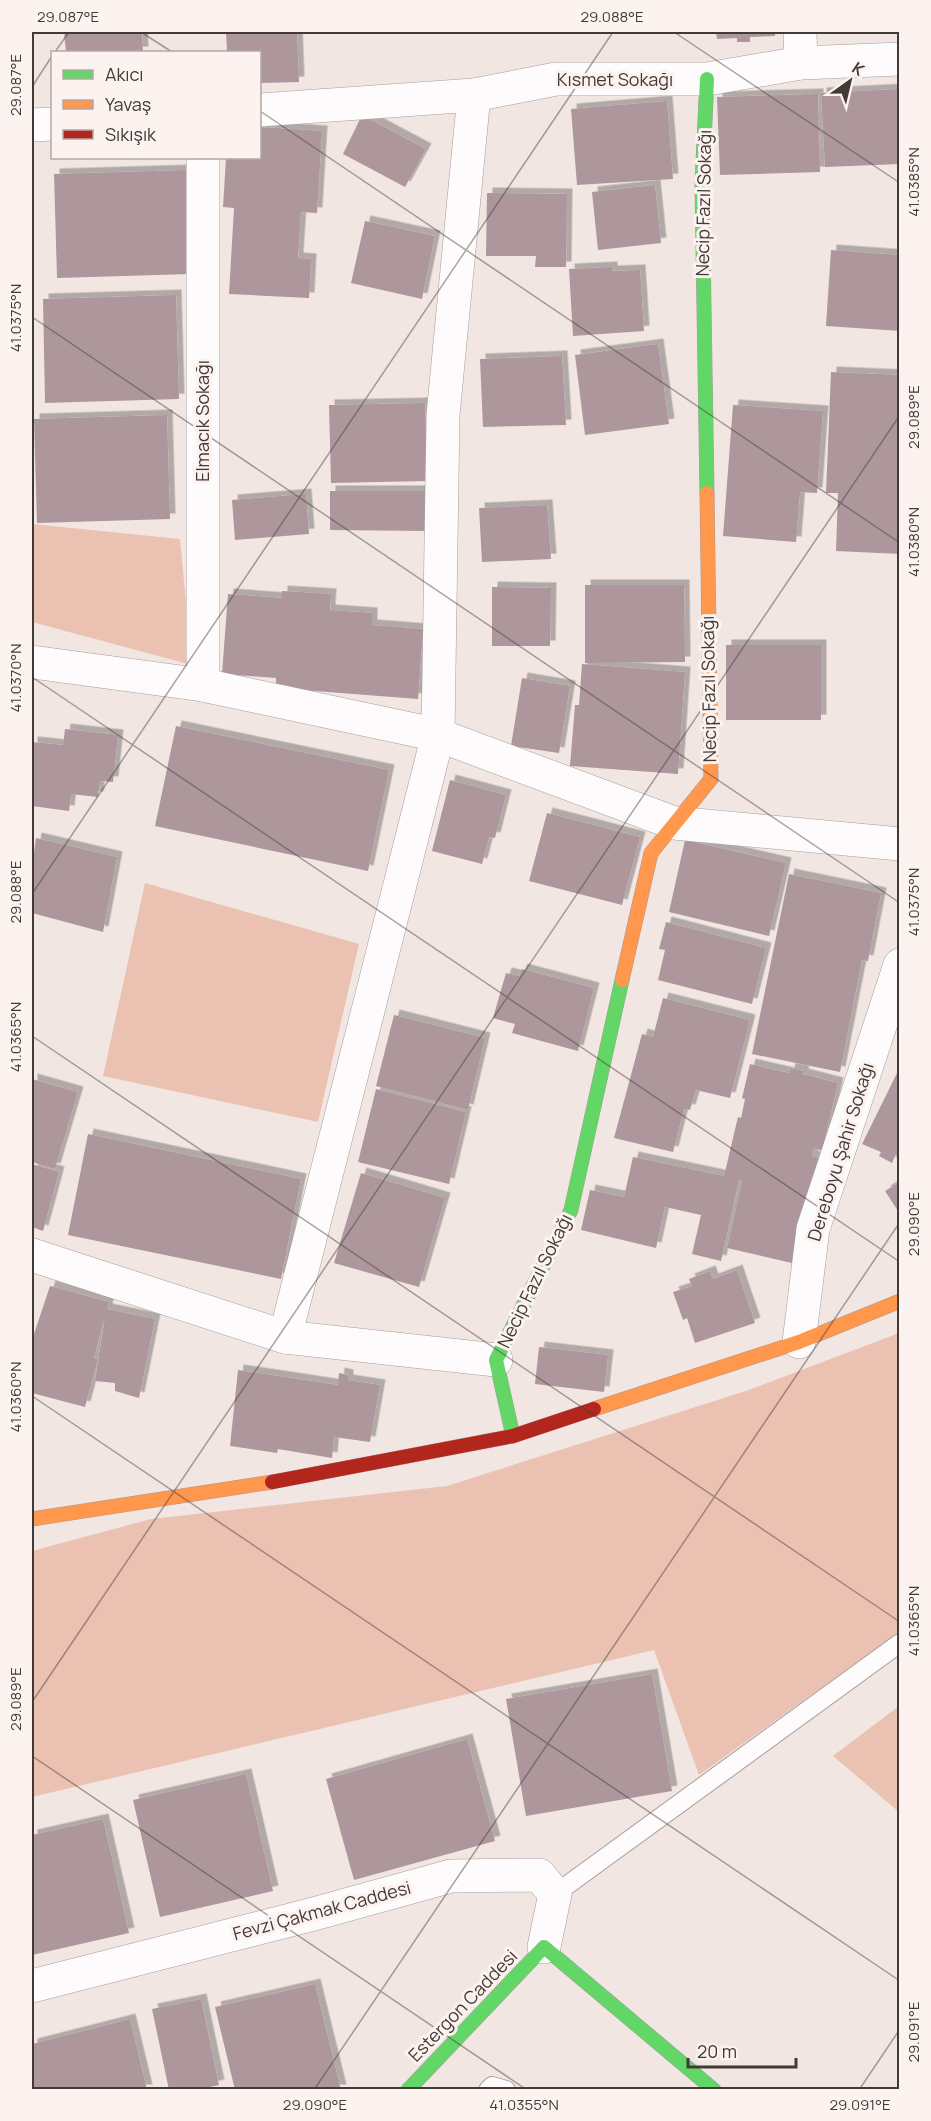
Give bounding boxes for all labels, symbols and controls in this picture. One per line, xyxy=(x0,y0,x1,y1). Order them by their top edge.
text: 29.087°E xyxy=(37,6,99,27)
text: 29.088°E xyxy=(580,6,644,27)
legend xyxy=(51,51,261,159)
north arrow xyxy=(820,51,880,111)
text: 29.087°E xyxy=(5,54,26,116)
text: K xyxy=(848,57,869,81)
text: Akıcı xyxy=(105,62,143,86)
street label: Kısmet Sokağı xyxy=(557,67,673,91)
text: Yavaş xyxy=(105,92,151,116)
text: Sıkışık xyxy=(105,122,157,146)
street label: Necip Fazıl Sokağı xyxy=(690,129,716,277)
text: 41.0385°N xyxy=(903,147,924,217)
text: 41.0375°N xyxy=(5,284,26,352)
street label: Elmacık Sokağı xyxy=(190,360,214,482)
text: 29.089°E xyxy=(903,385,924,449)
text: 41.0380°N xyxy=(903,507,924,577)
street label: Necip Fazıl Sokağı xyxy=(695,615,721,763)
text: 41.0370°N xyxy=(5,643,26,713)
text: 29.088°E xyxy=(5,860,26,924)
text: 41.0375°N xyxy=(903,868,924,936)
text: 41.0365°N xyxy=(5,1002,26,1072)
street label: Dereboyu Şahir Sokağı xyxy=(801,1059,879,1244)
text: 29.090°E xyxy=(903,1192,924,1256)
street label: Necip Fazıl Sokağı xyxy=(491,1209,577,1352)
text: 41.0360°N xyxy=(5,1362,26,1432)
text: 41.0365°N xyxy=(903,1586,924,1656)
text: 29.089°E xyxy=(5,1667,26,1731)
street label: Fevzi Çakmak Caddesi xyxy=(230,1875,413,1945)
street label: Estergon Caddesi xyxy=(403,1944,522,2067)
text: 29.091°E xyxy=(903,2002,924,2062)
scale bar xyxy=(688,2031,796,2069)
text: 20 m xyxy=(697,2039,737,2063)
text: 29.090°E xyxy=(283,2094,347,2115)
text: 41.0355°N xyxy=(489,2094,559,2115)
text: 29.091°E xyxy=(830,2094,890,2115)

